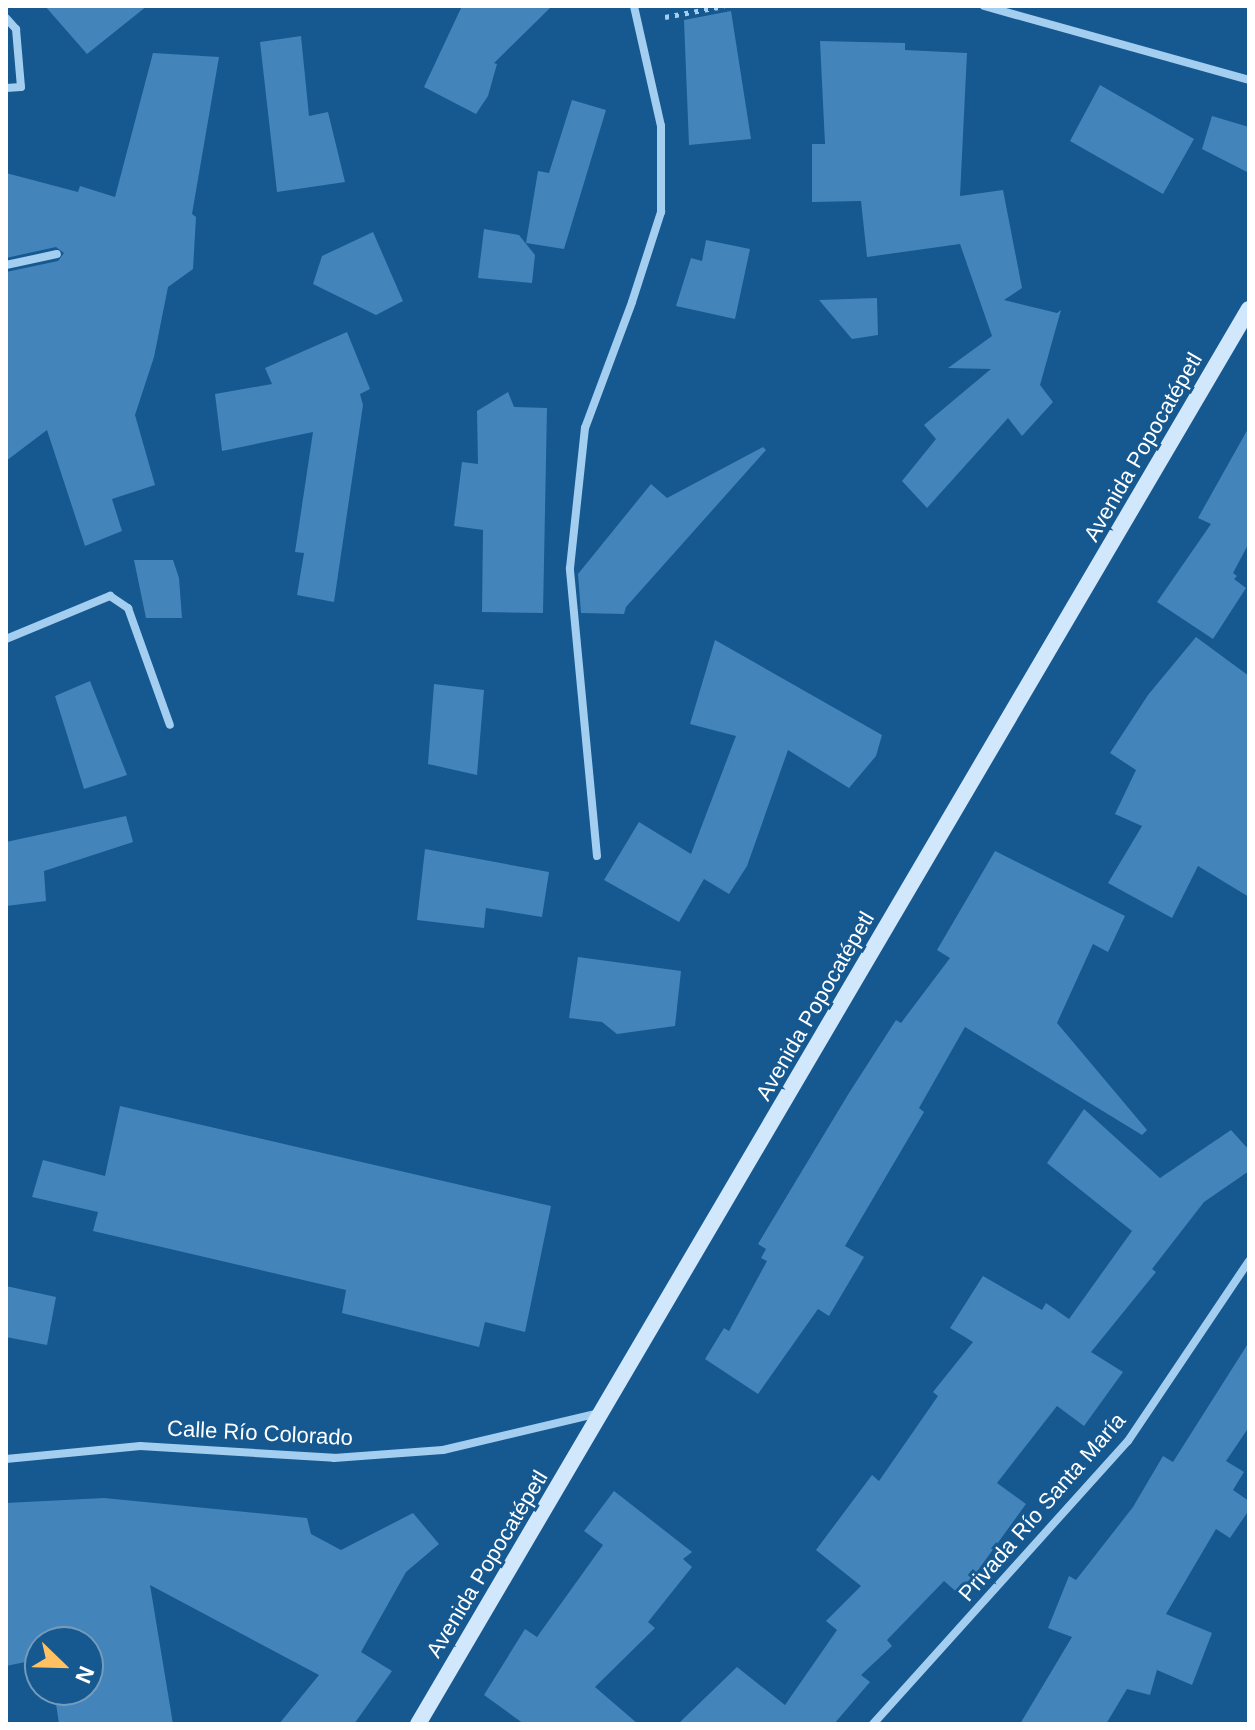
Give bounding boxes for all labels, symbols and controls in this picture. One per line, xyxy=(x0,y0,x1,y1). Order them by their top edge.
street label: Avenida Popocatépetl xyxy=(1078,348,1208,546)
street label: Avenida Popocatépetl xyxy=(750,907,880,1105)
street label: Privada Río Santa María xyxy=(953,1407,1131,1607)
street label: Calle Río Colorado xyxy=(167,1415,353,1451)
street label: Avenida Popocatépetl xyxy=(421,1466,553,1662)
north arrow xyxy=(24,1626,104,1706)
text: N xyxy=(70,1663,99,1687)

